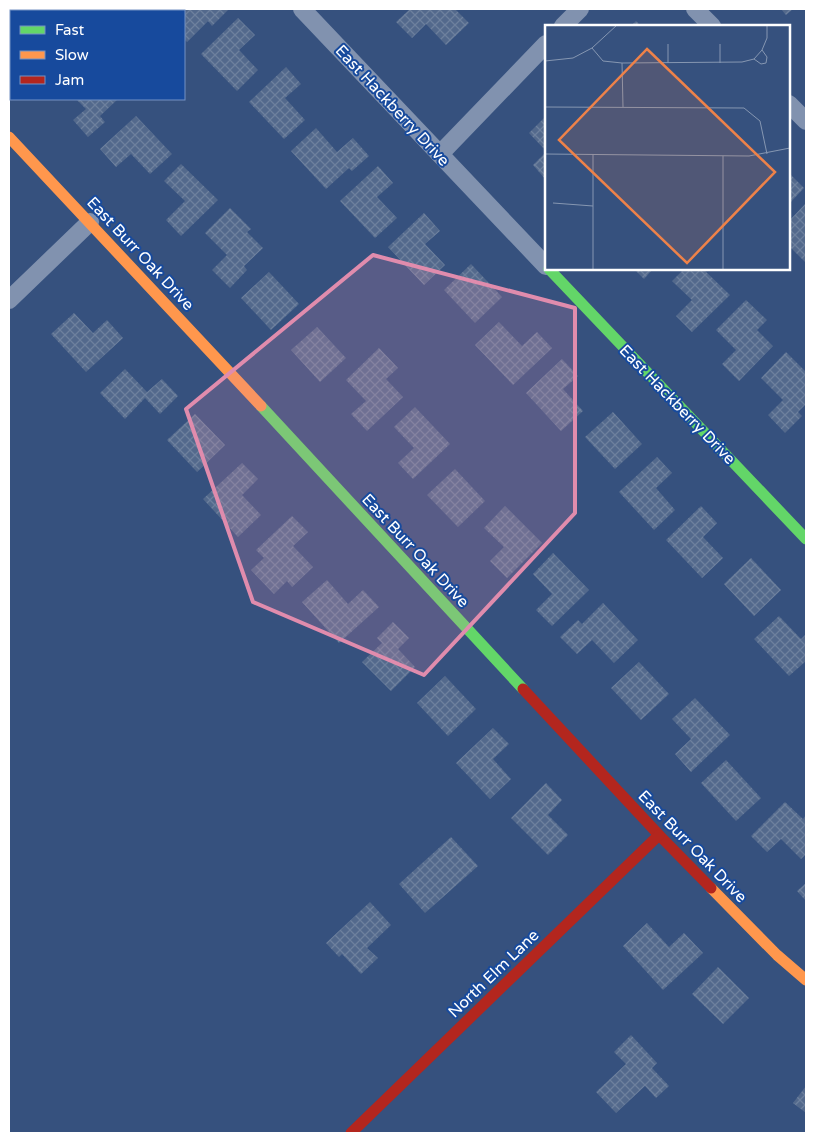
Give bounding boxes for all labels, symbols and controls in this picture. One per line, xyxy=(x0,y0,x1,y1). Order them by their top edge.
legend xyxy=(10,10,185,100)
text: Fast xyxy=(55,21,85,39)
inset map xyxy=(545,25,790,270)
street label: East Hackberry Drive xyxy=(331,41,454,171)
text: Slow xyxy=(55,46,89,64)
text: Jam xyxy=(55,71,84,89)
street label: East Burr Oak Drive xyxy=(82,193,198,315)
street label: East Hackberry Drive xyxy=(615,341,740,469)
street label: East Burr Oak Drive xyxy=(357,490,473,612)
street label: East Burr Oak Drive xyxy=(634,786,751,907)
street label: North Elm Lane xyxy=(444,925,543,1022)

